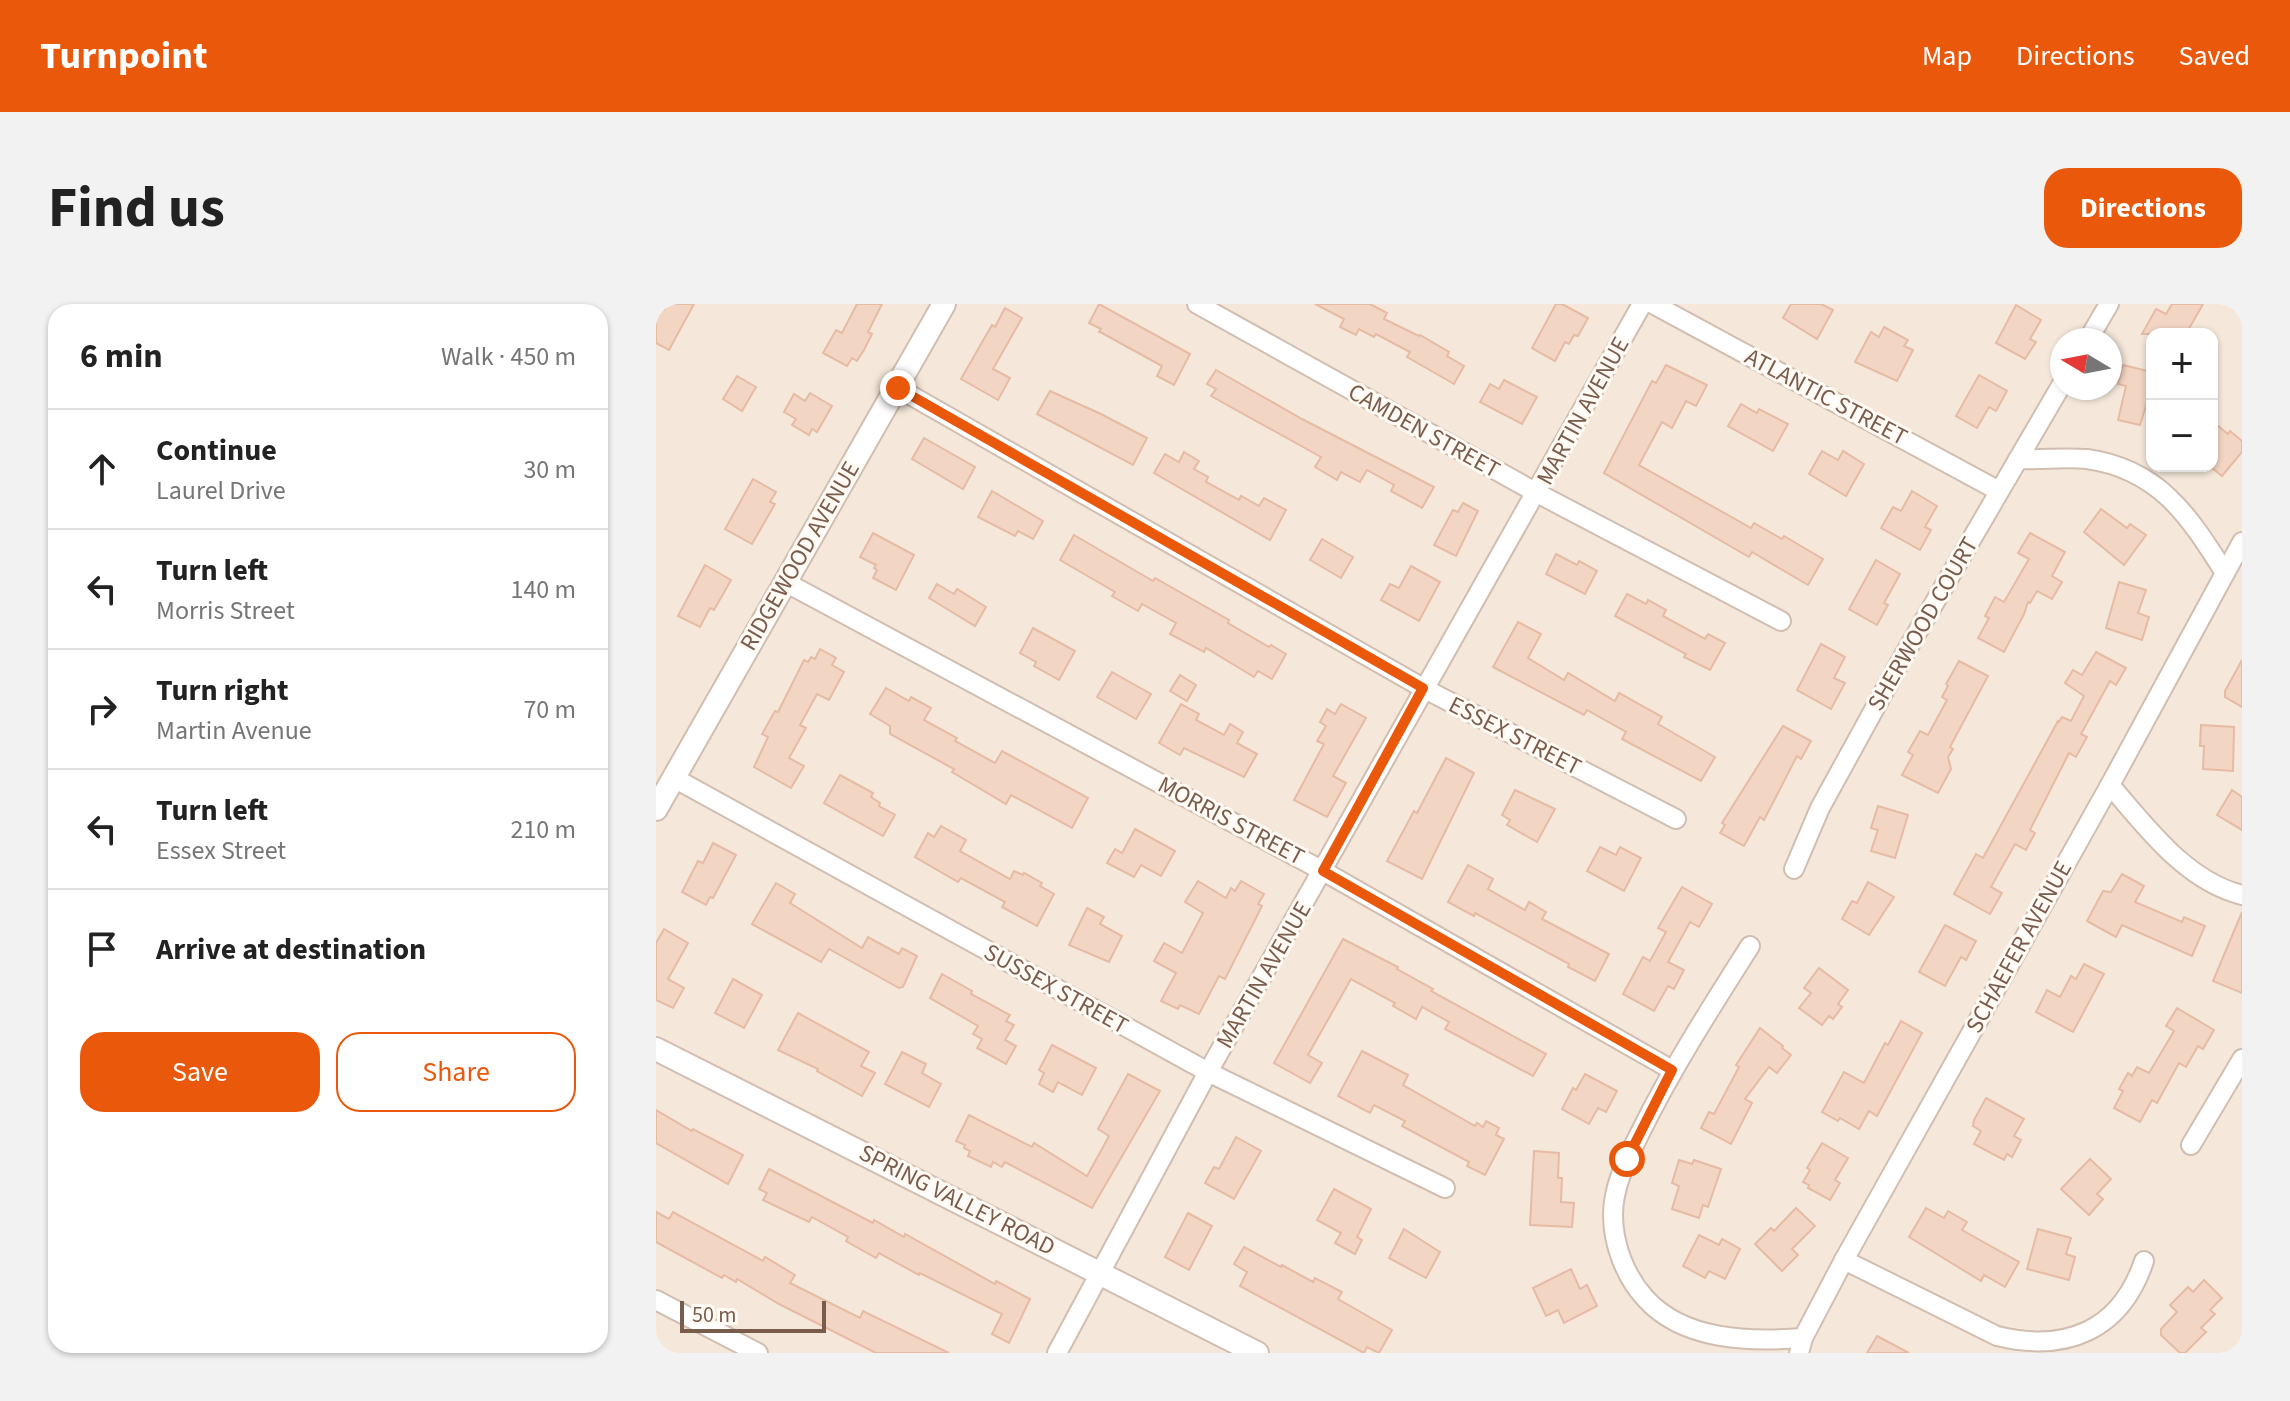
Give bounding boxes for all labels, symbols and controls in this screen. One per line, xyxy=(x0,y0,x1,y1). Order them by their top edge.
text: Turnpoint xyxy=(40,29,208,83)
text: Map xyxy=(1922,36,1972,76)
text: Directions xyxy=(2016,36,2135,76)
text: Saved xyxy=(2179,36,2250,76)
button: Directions xyxy=(2044,168,2242,248)
text: Find us xyxy=(48,169,225,248)
north arrow xyxy=(2050,328,2122,400)
map controls xyxy=(2146,328,2218,472)
button: + xyxy=(2146,328,2218,400)
street label: MARTIN AVENUE xyxy=(1528,330,1638,492)
text: 6 min xyxy=(80,332,163,381)
text: Walk · 450 m xyxy=(441,338,576,375)
street label: ATLANTIC STREET xyxy=(1739,339,1914,455)
route end xyxy=(880,370,916,406)
street label: CAMDEN STREET xyxy=(1342,375,1506,487)
button: − xyxy=(2146,400,2218,472)
text: Continue xyxy=(156,429,277,472)
icon: ahead xyxy=(80,447,124,491)
text: 30 m xyxy=(523,451,576,488)
street label: RIDGEWOOD AVENUE xyxy=(731,455,869,657)
text: Laurel Drive xyxy=(156,472,286,509)
street label: SHERWOOD COURT xyxy=(1859,530,1987,717)
text: Turn left xyxy=(156,549,268,592)
icon: left xyxy=(80,567,124,611)
text: 140 m xyxy=(510,571,576,608)
text: Morris Street xyxy=(156,592,295,629)
text: Turn right xyxy=(156,669,288,712)
icon: right xyxy=(80,687,124,731)
street label: ESSEX STREET xyxy=(1443,688,1588,785)
text: 70 m xyxy=(523,691,576,728)
text: Martin Avenue xyxy=(156,712,312,749)
street label: MORRIS STREET xyxy=(1151,768,1311,874)
text: Turn left xyxy=(156,789,268,832)
icon: left xyxy=(80,807,124,851)
text: 210 m xyxy=(510,811,576,848)
text: Essex Street xyxy=(156,832,286,869)
street label: SCHAEFER AVENUE xyxy=(1957,854,2081,1040)
street label: MARTIN AVENUE xyxy=(1208,895,1320,1055)
icon: arrive xyxy=(80,927,124,971)
text: Arrive at destination xyxy=(156,928,426,971)
street label: SUSSEX STREET xyxy=(977,935,1135,1043)
button: Save xyxy=(80,1032,320,1112)
button: Share xyxy=(336,1032,576,1112)
street label: SPRING VALLEY ROAD xyxy=(853,1135,1061,1265)
route start xyxy=(1609,1141,1645,1177)
scale bar xyxy=(680,1297,826,1333)
text: 50 m xyxy=(692,1299,737,1331)

